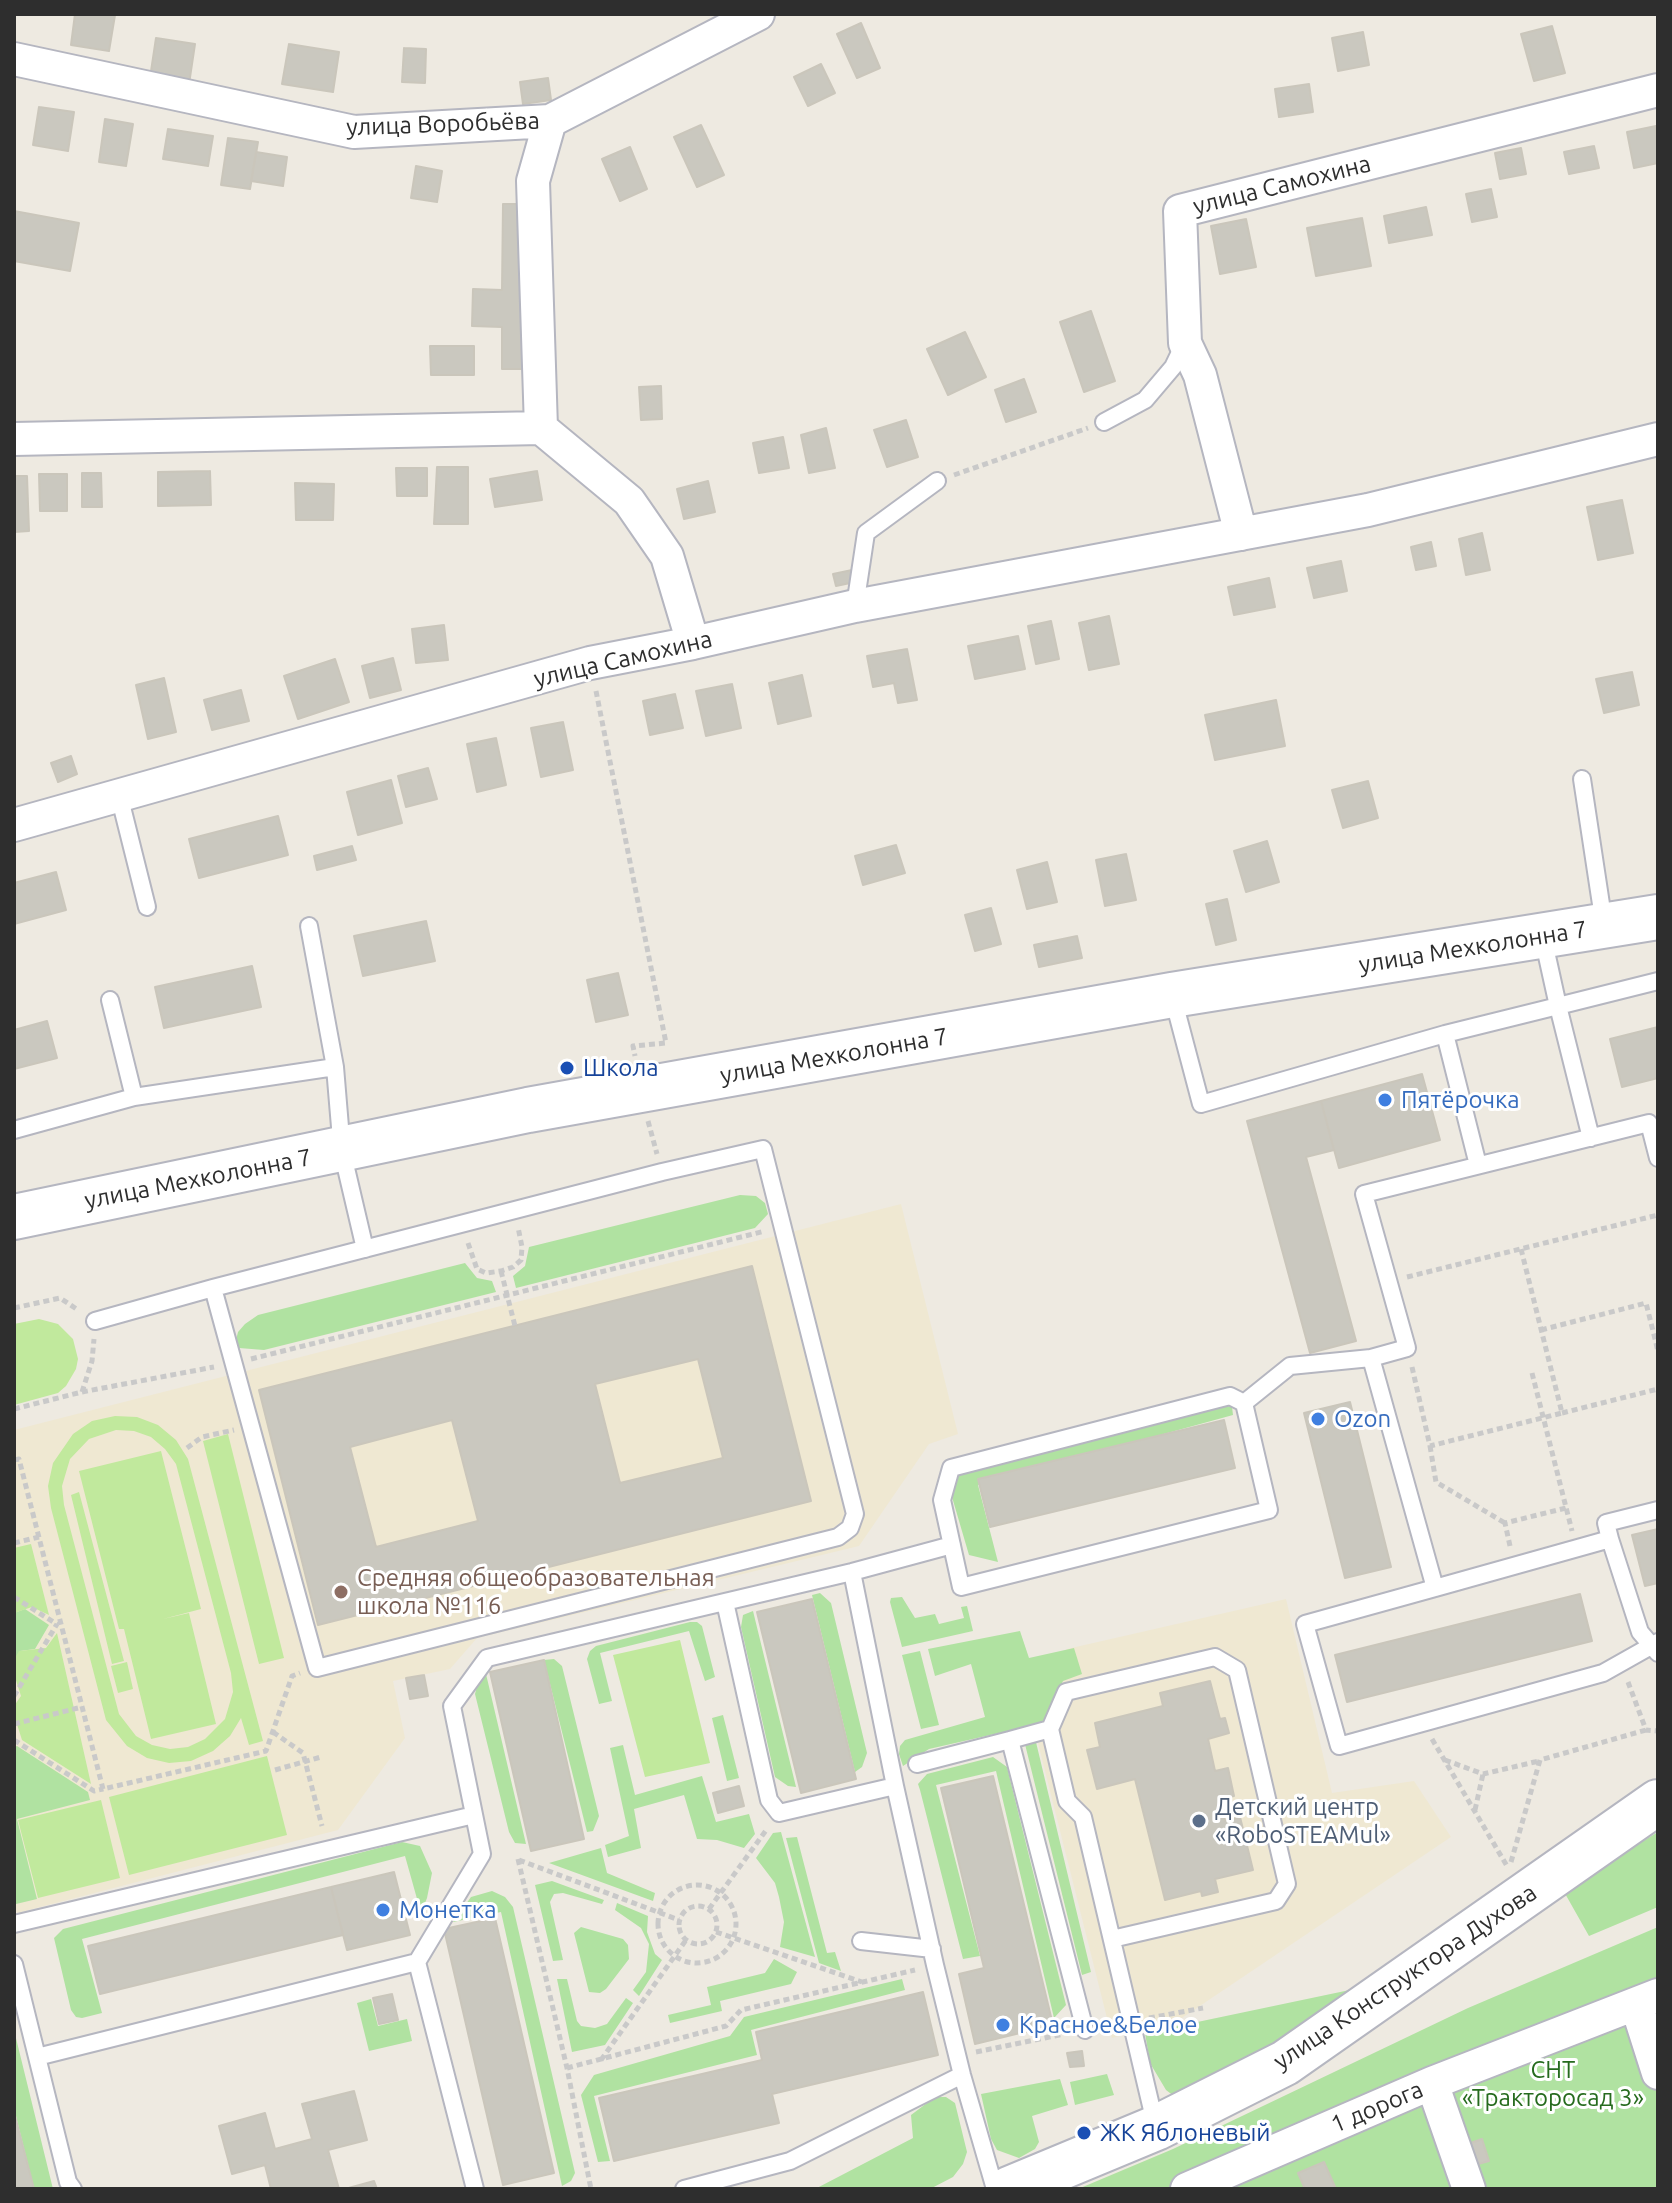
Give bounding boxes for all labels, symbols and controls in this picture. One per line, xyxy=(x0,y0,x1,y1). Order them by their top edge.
street label: улица Воробьёва xyxy=(346,106,540,142)
street label: улица Самохина xyxy=(1190,149,1374,221)
street label: улица Самохина xyxy=(531,624,715,694)
street label: улица Мехколонна 7 xyxy=(1357,915,1589,979)
street label: улица Мехколонна 7 xyxy=(718,1022,950,1090)
place label: Школа xyxy=(583,1054,659,1082)
marker: Школа xyxy=(558,1059,576,1077)
place label: Пятёрочка xyxy=(1401,1086,1520,1114)
marker: Пятёрочка xyxy=(1376,1091,1394,1109)
street label: улица Мехколонна 7 xyxy=(82,1143,314,1215)
place label: Ozon xyxy=(1334,1405,1391,1433)
marker: Ozon xyxy=(1309,1410,1327,1428)
place label: Средняя общеобразовательная школа №116 xyxy=(357,1564,715,1620)
marker: Средняя общеобразовательная школа №116 xyxy=(332,1583,350,1601)
place label: Детский центр «RoboSTEAMul» xyxy=(1215,1793,1391,1849)
marker: Детский центр «RoboSTEAMul» xyxy=(1190,1812,1208,1830)
street label: улица Конструктора Духова xyxy=(1268,1878,1542,2076)
place label: Монетка xyxy=(399,1896,496,1924)
marker: Монетка xyxy=(374,1901,392,1919)
place label: Красное&Белое xyxy=(1019,2011,1198,2039)
marker: Красное&Белое xyxy=(994,2016,1012,2034)
park label: СНТ «Тракторосад 3» xyxy=(1462,2056,1644,2112)
street label: 1 дорога xyxy=(1327,2075,1427,2139)
place label: ЖК Яблоневый xyxy=(1100,2119,1270,2147)
marker: ЖК Яблоневый xyxy=(1075,2124,1093,2142)

